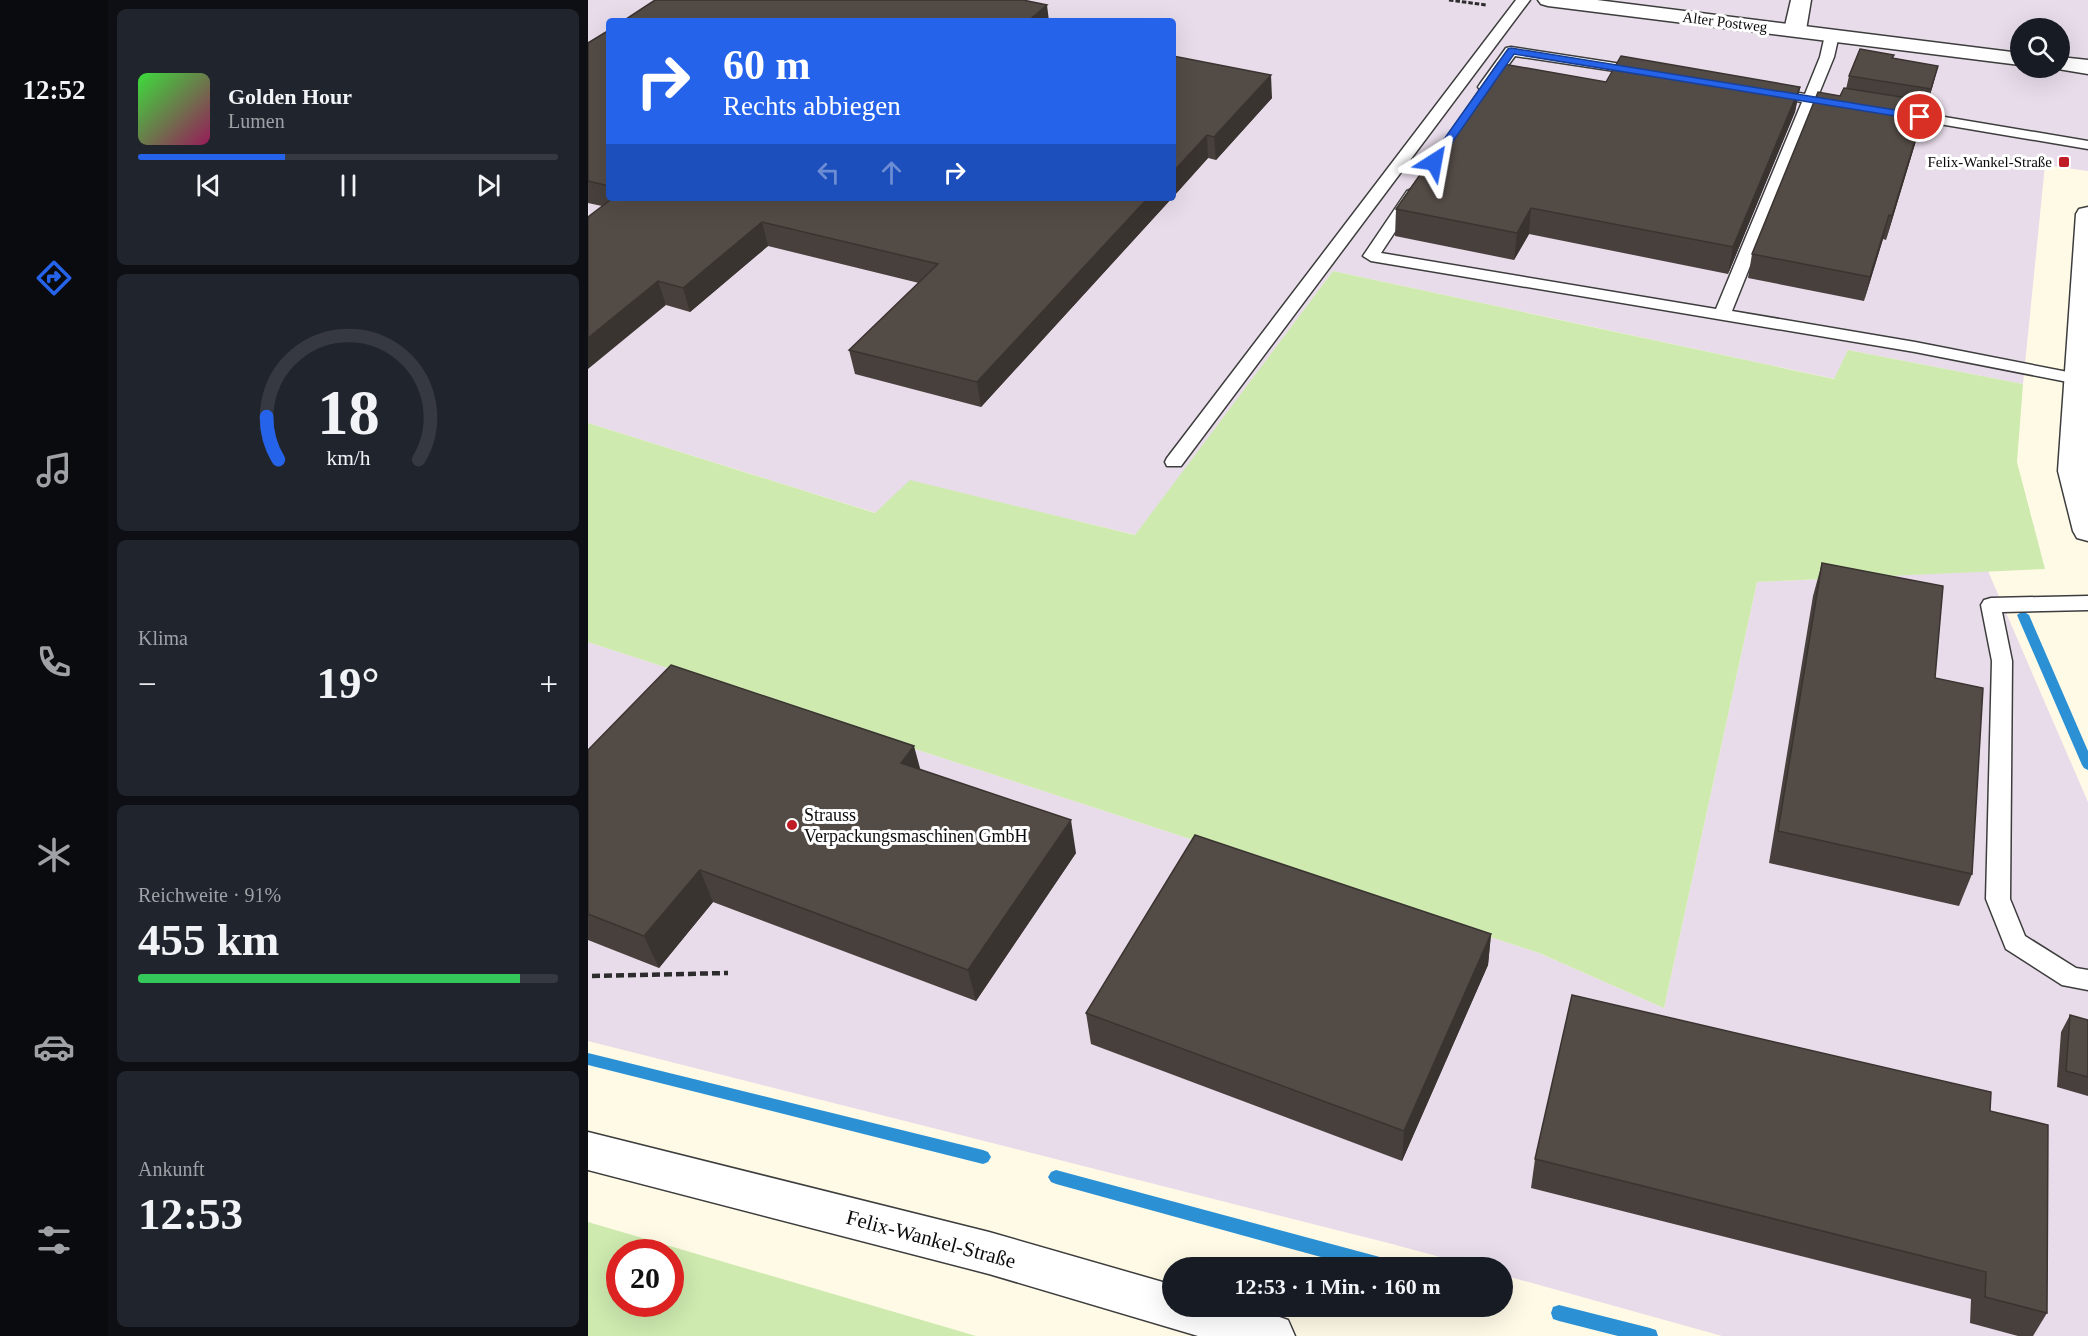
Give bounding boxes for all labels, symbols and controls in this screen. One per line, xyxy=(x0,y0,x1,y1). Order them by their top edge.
street label: Alter Postweg xyxy=(1682,9,1769,35)
map controls xyxy=(2010,18,2070,78)
button: search xyxy=(2010,18,2070,78)
icon: right xyxy=(624,42,702,120)
text: 60 m xyxy=(723,42,811,88)
text: 12:52 xyxy=(23,75,86,105)
text: Golden Hour xyxy=(228,84,352,109)
text: Rechts abbiegen xyxy=(723,91,901,121)
pin xyxy=(1894,91,1945,142)
icon: arrive xyxy=(1903,100,1936,133)
text: Lumen xyxy=(228,110,285,132)
position arrow xyxy=(1402,130,1466,194)
place label: Felix-Wankel-Straße xyxy=(1927,154,2052,170)
marker: Felix-Wankel-Straße xyxy=(2057,155,2071,169)
icon: left xyxy=(812,156,845,189)
icon: ahead xyxy=(875,156,908,189)
icon: right xyxy=(938,156,971,189)
icon: previous xyxy=(192,169,225,202)
icon: pause xyxy=(332,169,365,202)
icon: next xyxy=(472,169,505,202)
icon: directions xyxy=(33,257,75,299)
text: 18 xyxy=(317,378,379,447)
text: km/h xyxy=(326,446,370,470)
icon: music xyxy=(33,449,75,491)
text: Klima xyxy=(138,627,188,649)
icon: phone xyxy=(33,641,75,683)
text: 19° xyxy=(317,658,380,708)
text: − xyxy=(138,666,157,702)
text: + xyxy=(539,666,558,702)
place label: Strauss Verpackungsmaschinen GmbH xyxy=(804,805,1027,846)
marker: Strauss Verpackungsmaschinen GmbH xyxy=(785,818,799,832)
icon: climate xyxy=(33,834,75,876)
text: Reichweite · 91% xyxy=(138,884,281,906)
text: 455 km xyxy=(138,915,279,965)
icon: car xyxy=(33,1026,75,1068)
text: Ankunft xyxy=(138,1158,205,1180)
text: 12:53 xyxy=(138,1189,243,1239)
street label: Felix-Wankel-Straße xyxy=(844,1205,1018,1273)
icon: filters xyxy=(33,1219,75,1261)
speed limit sign: 20 xyxy=(606,1239,684,1317)
text: 12:53 · 1 Min. · 160 m xyxy=(1235,1274,1440,1299)

